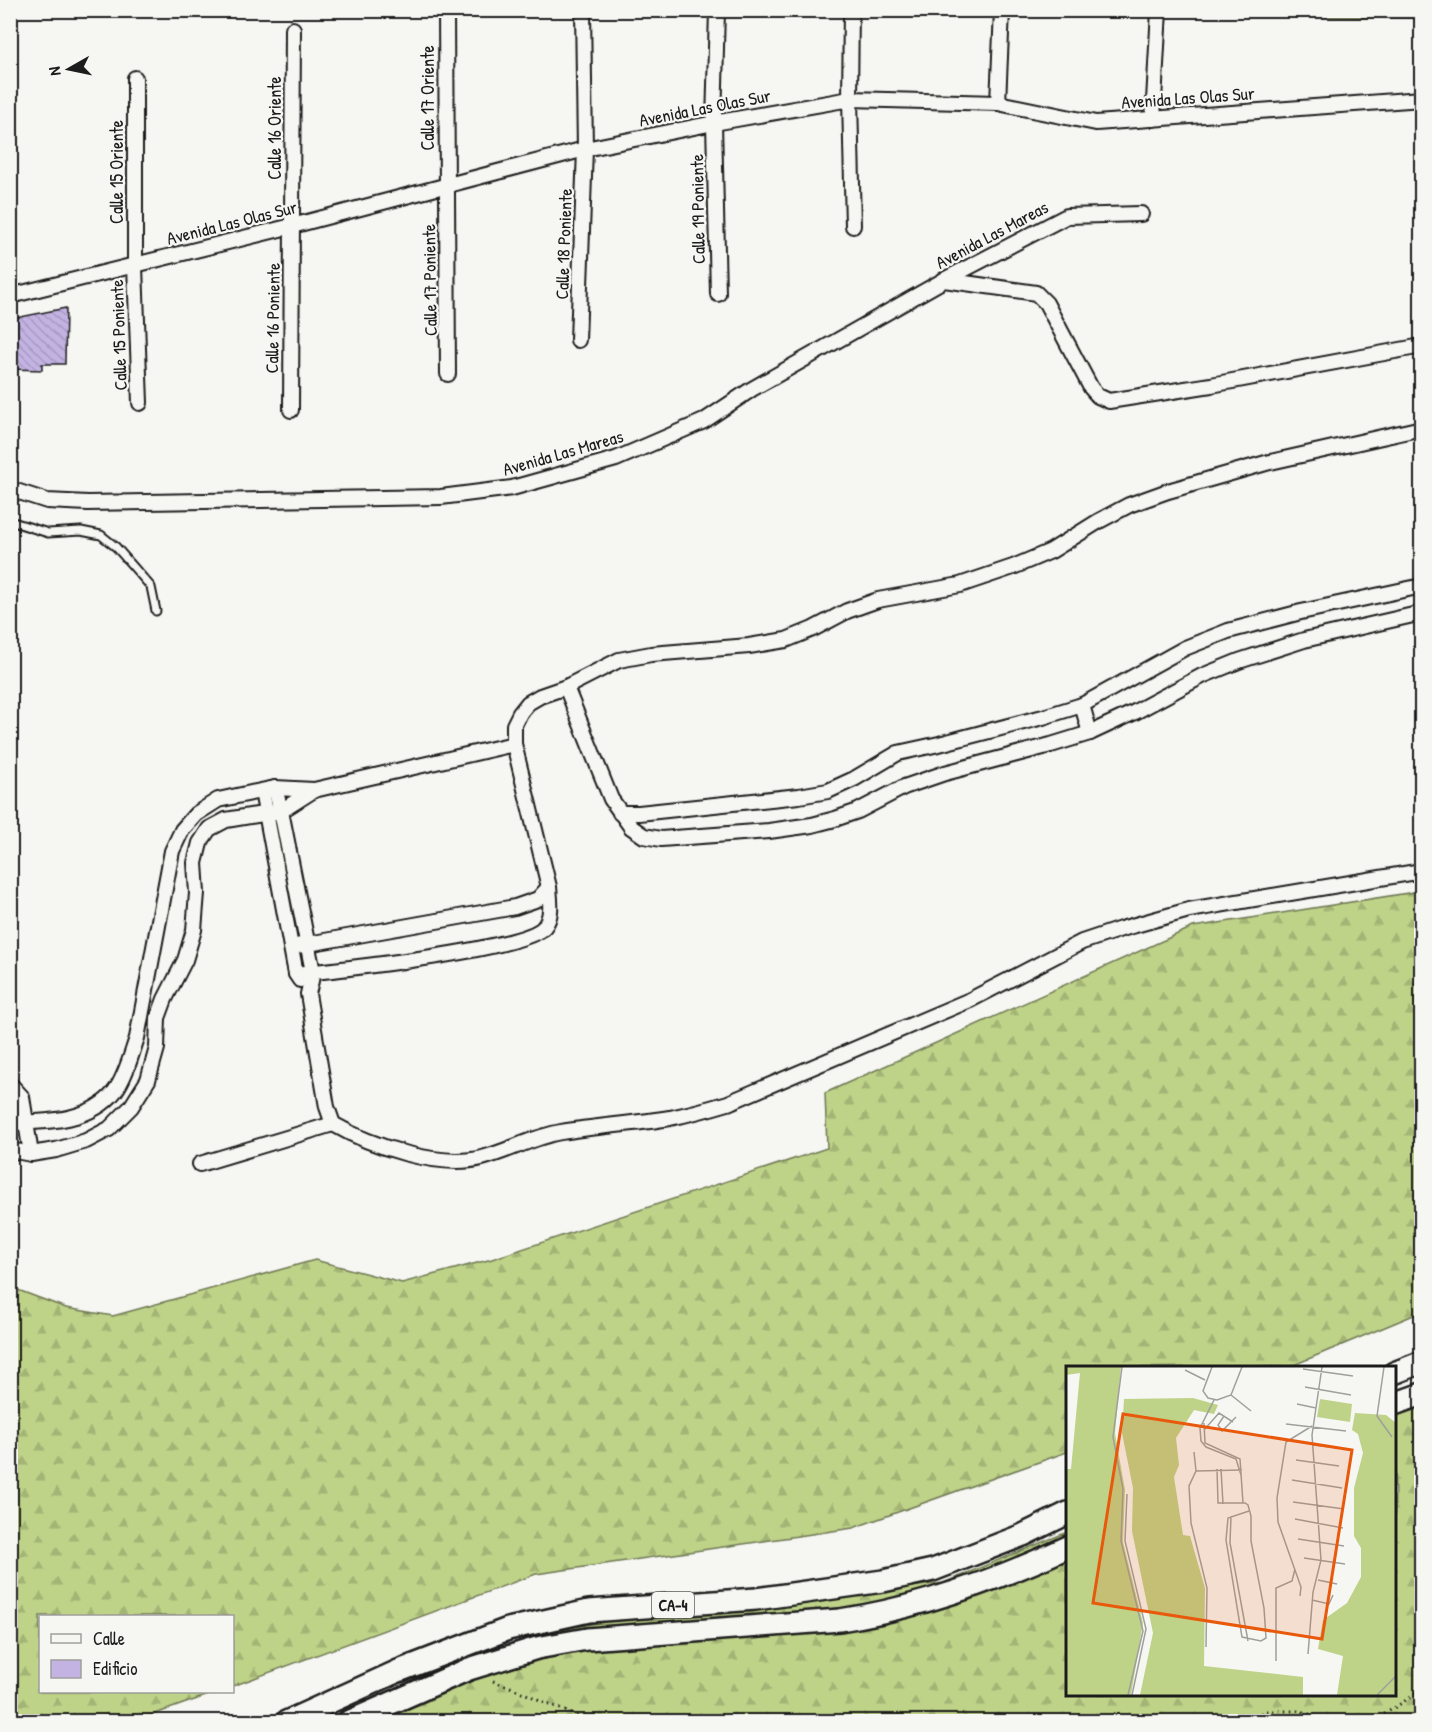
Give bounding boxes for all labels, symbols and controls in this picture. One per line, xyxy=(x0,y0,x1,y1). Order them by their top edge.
north arrow xyxy=(39,39,99,99)
street label: Calle 17 Oriente xyxy=(415,45,440,151)
text: N xyxy=(43,65,66,77)
street label: Calle 16 Oriente xyxy=(262,76,287,180)
street label: Avenida Las Olas Sur xyxy=(1120,80,1256,115)
street label: Avenida Las Olas Sur xyxy=(637,82,773,133)
street label: Calle 15 Oriente xyxy=(104,120,129,224)
street label: Calle 19 Poniente xyxy=(684,154,711,264)
street label: Calle 18 Poniente xyxy=(549,188,578,300)
street label: Avenida Las Olas Sur xyxy=(164,194,300,251)
street label: Avenida Las Mareas xyxy=(931,194,1053,275)
street label: Calle 17 Poniente xyxy=(416,224,443,336)
street label: Calle 16 Poniente xyxy=(259,262,286,373)
street label: Calle 15 Poniente xyxy=(104,279,133,391)
street label: Avenida Las Mareas xyxy=(500,423,626,482)
inset map xyxy=(1066,1366,1396,1696)
road number: CA-4 xyxy=(652,1592,694,1618)
legend xyxy=(39,1615,234,1693)
text: Calle xyxy=(93,1626,125,1651)
text: Edificio xyxy=(93,1656,137,1681)

